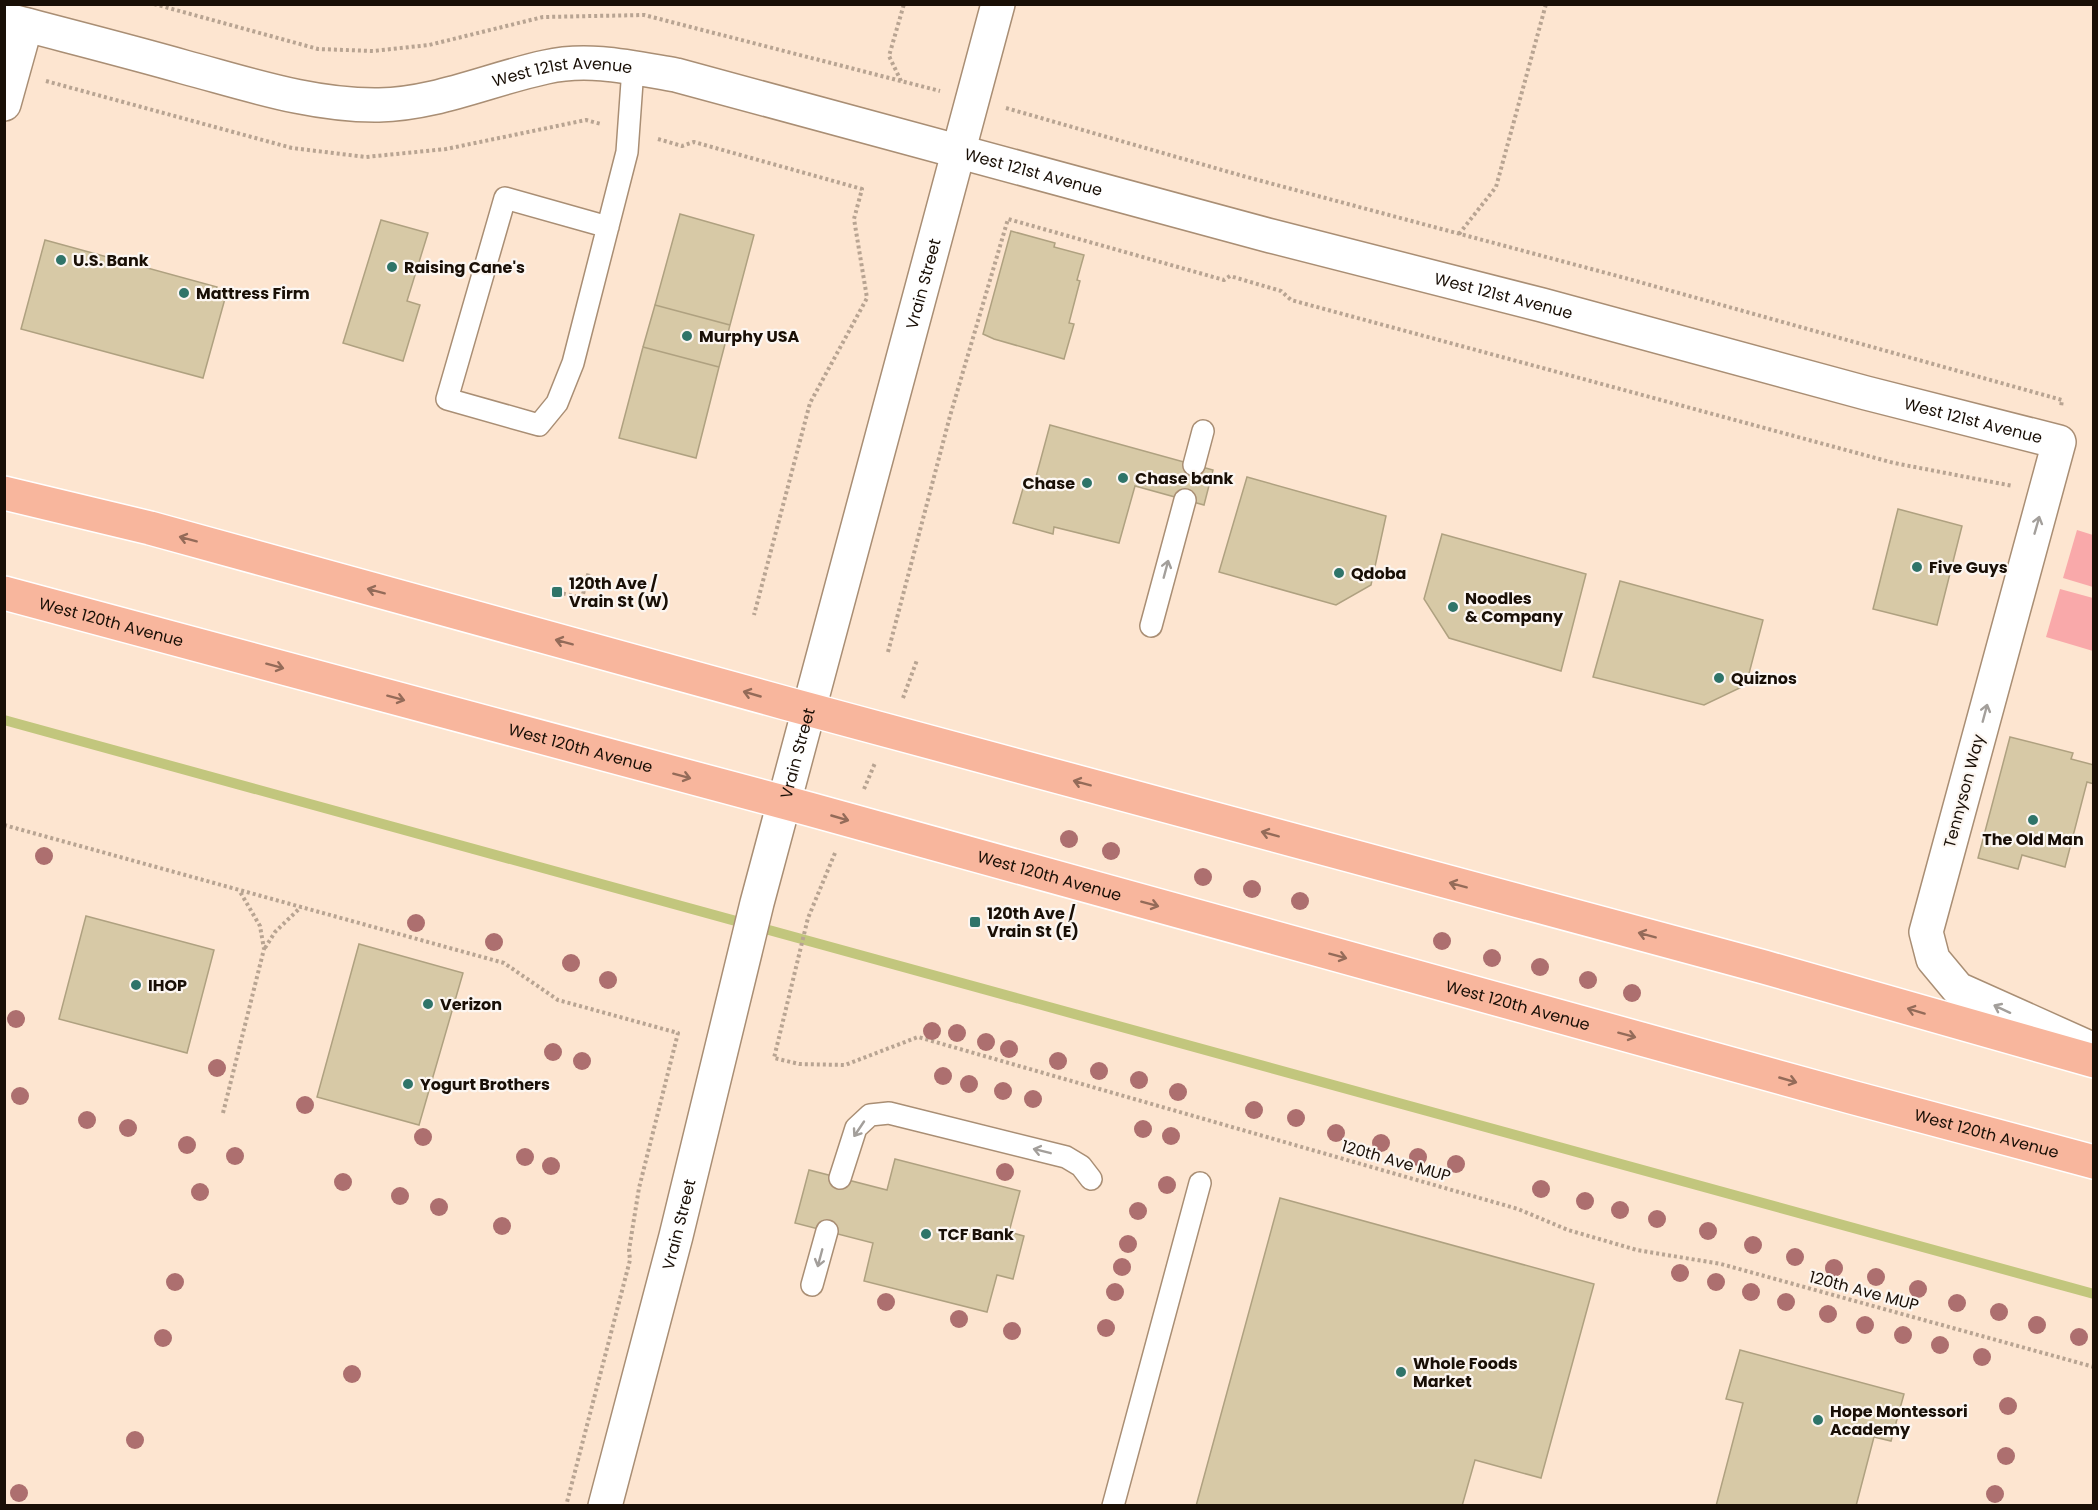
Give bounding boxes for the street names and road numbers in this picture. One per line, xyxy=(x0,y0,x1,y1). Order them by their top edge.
street label: West 121st Avenue xyxy=(489,51,634,92)
street label: West 121st Avenue xyxy=(962,142,1105,201)
street label: Vrain Street xyxy=(900,236,946,332)
street label: West 121st Avenue xyxy=(1432,267,1575,324)
street label: West 121st Avenue xyxy=(1902,392,2045,449)
street label: West 120th Avenue xyxy=(36,591,186,652)
street label: Vrain Street xyxy=(774,705,820,801)
street label: West 120th Avenue xyxy=(506,717,656,778)
street label: Tennyson Way xyxy=(1938,732,1990,850)
street label: West 120th Avenue xyxy=(975,845,1124,906)
street label: West 120th Avenue xyxy=(1443,974,1593,1036)
street label: West 120th Avenue xyxy=(1912,1103,2062,1164)
street label: 120th Ave MUP xyxy=(1339,1134,1453,1188)
street label: Vrain Street xyxy=(656,1176,701,1272)
street label: 120th Ave MUP xyxy=(1807,1265,1921,1317)

